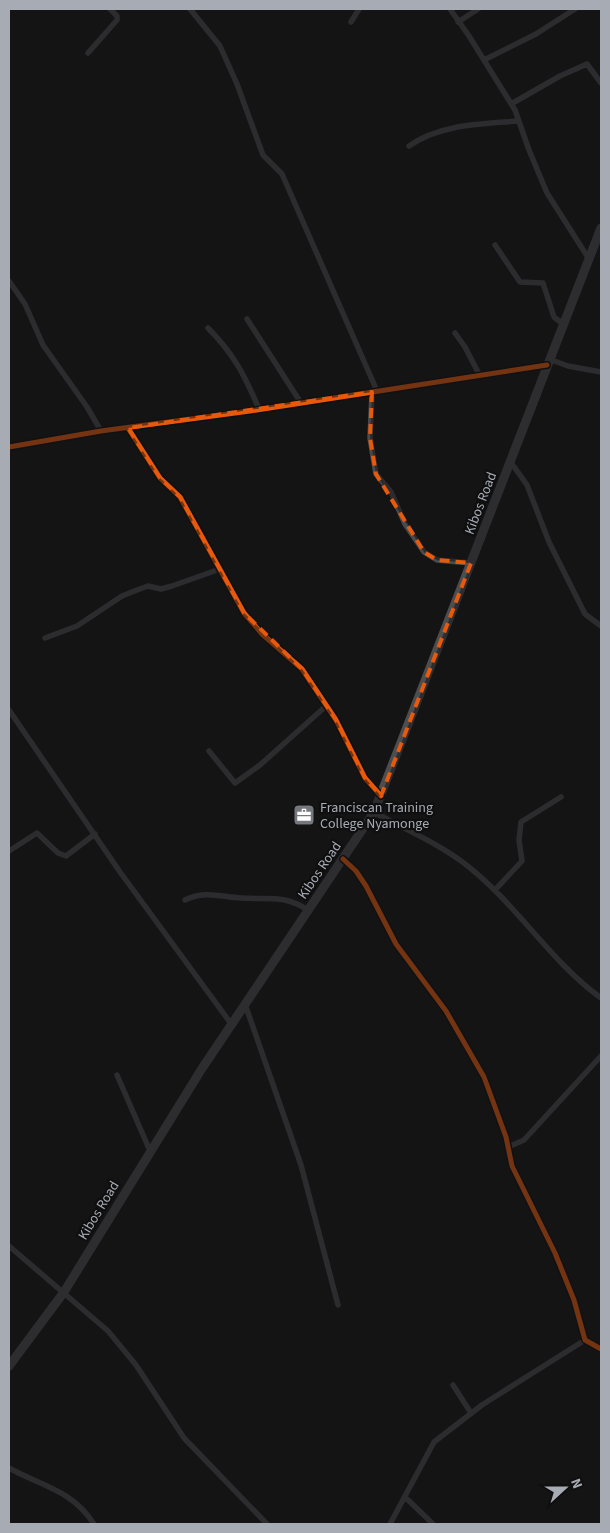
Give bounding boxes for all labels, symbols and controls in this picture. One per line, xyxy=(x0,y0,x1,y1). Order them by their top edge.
street label: Kibos Road xyxy=(460,469,502,538)
place label: Franciscan Training College Nyamonge xyxy=(320,798,433,834)
office icon: Franciscan Training College Nyamonge xyxy=(292,803,316,827)
street label: Kibos Road xyxy=(293,838,346,903)
street label: Kibos Road xyxy=(73,1177,124,1244)
north arrow xyxy=(540,1463,590,1513)
text: N xyxy=(565,1476,587,1492)

